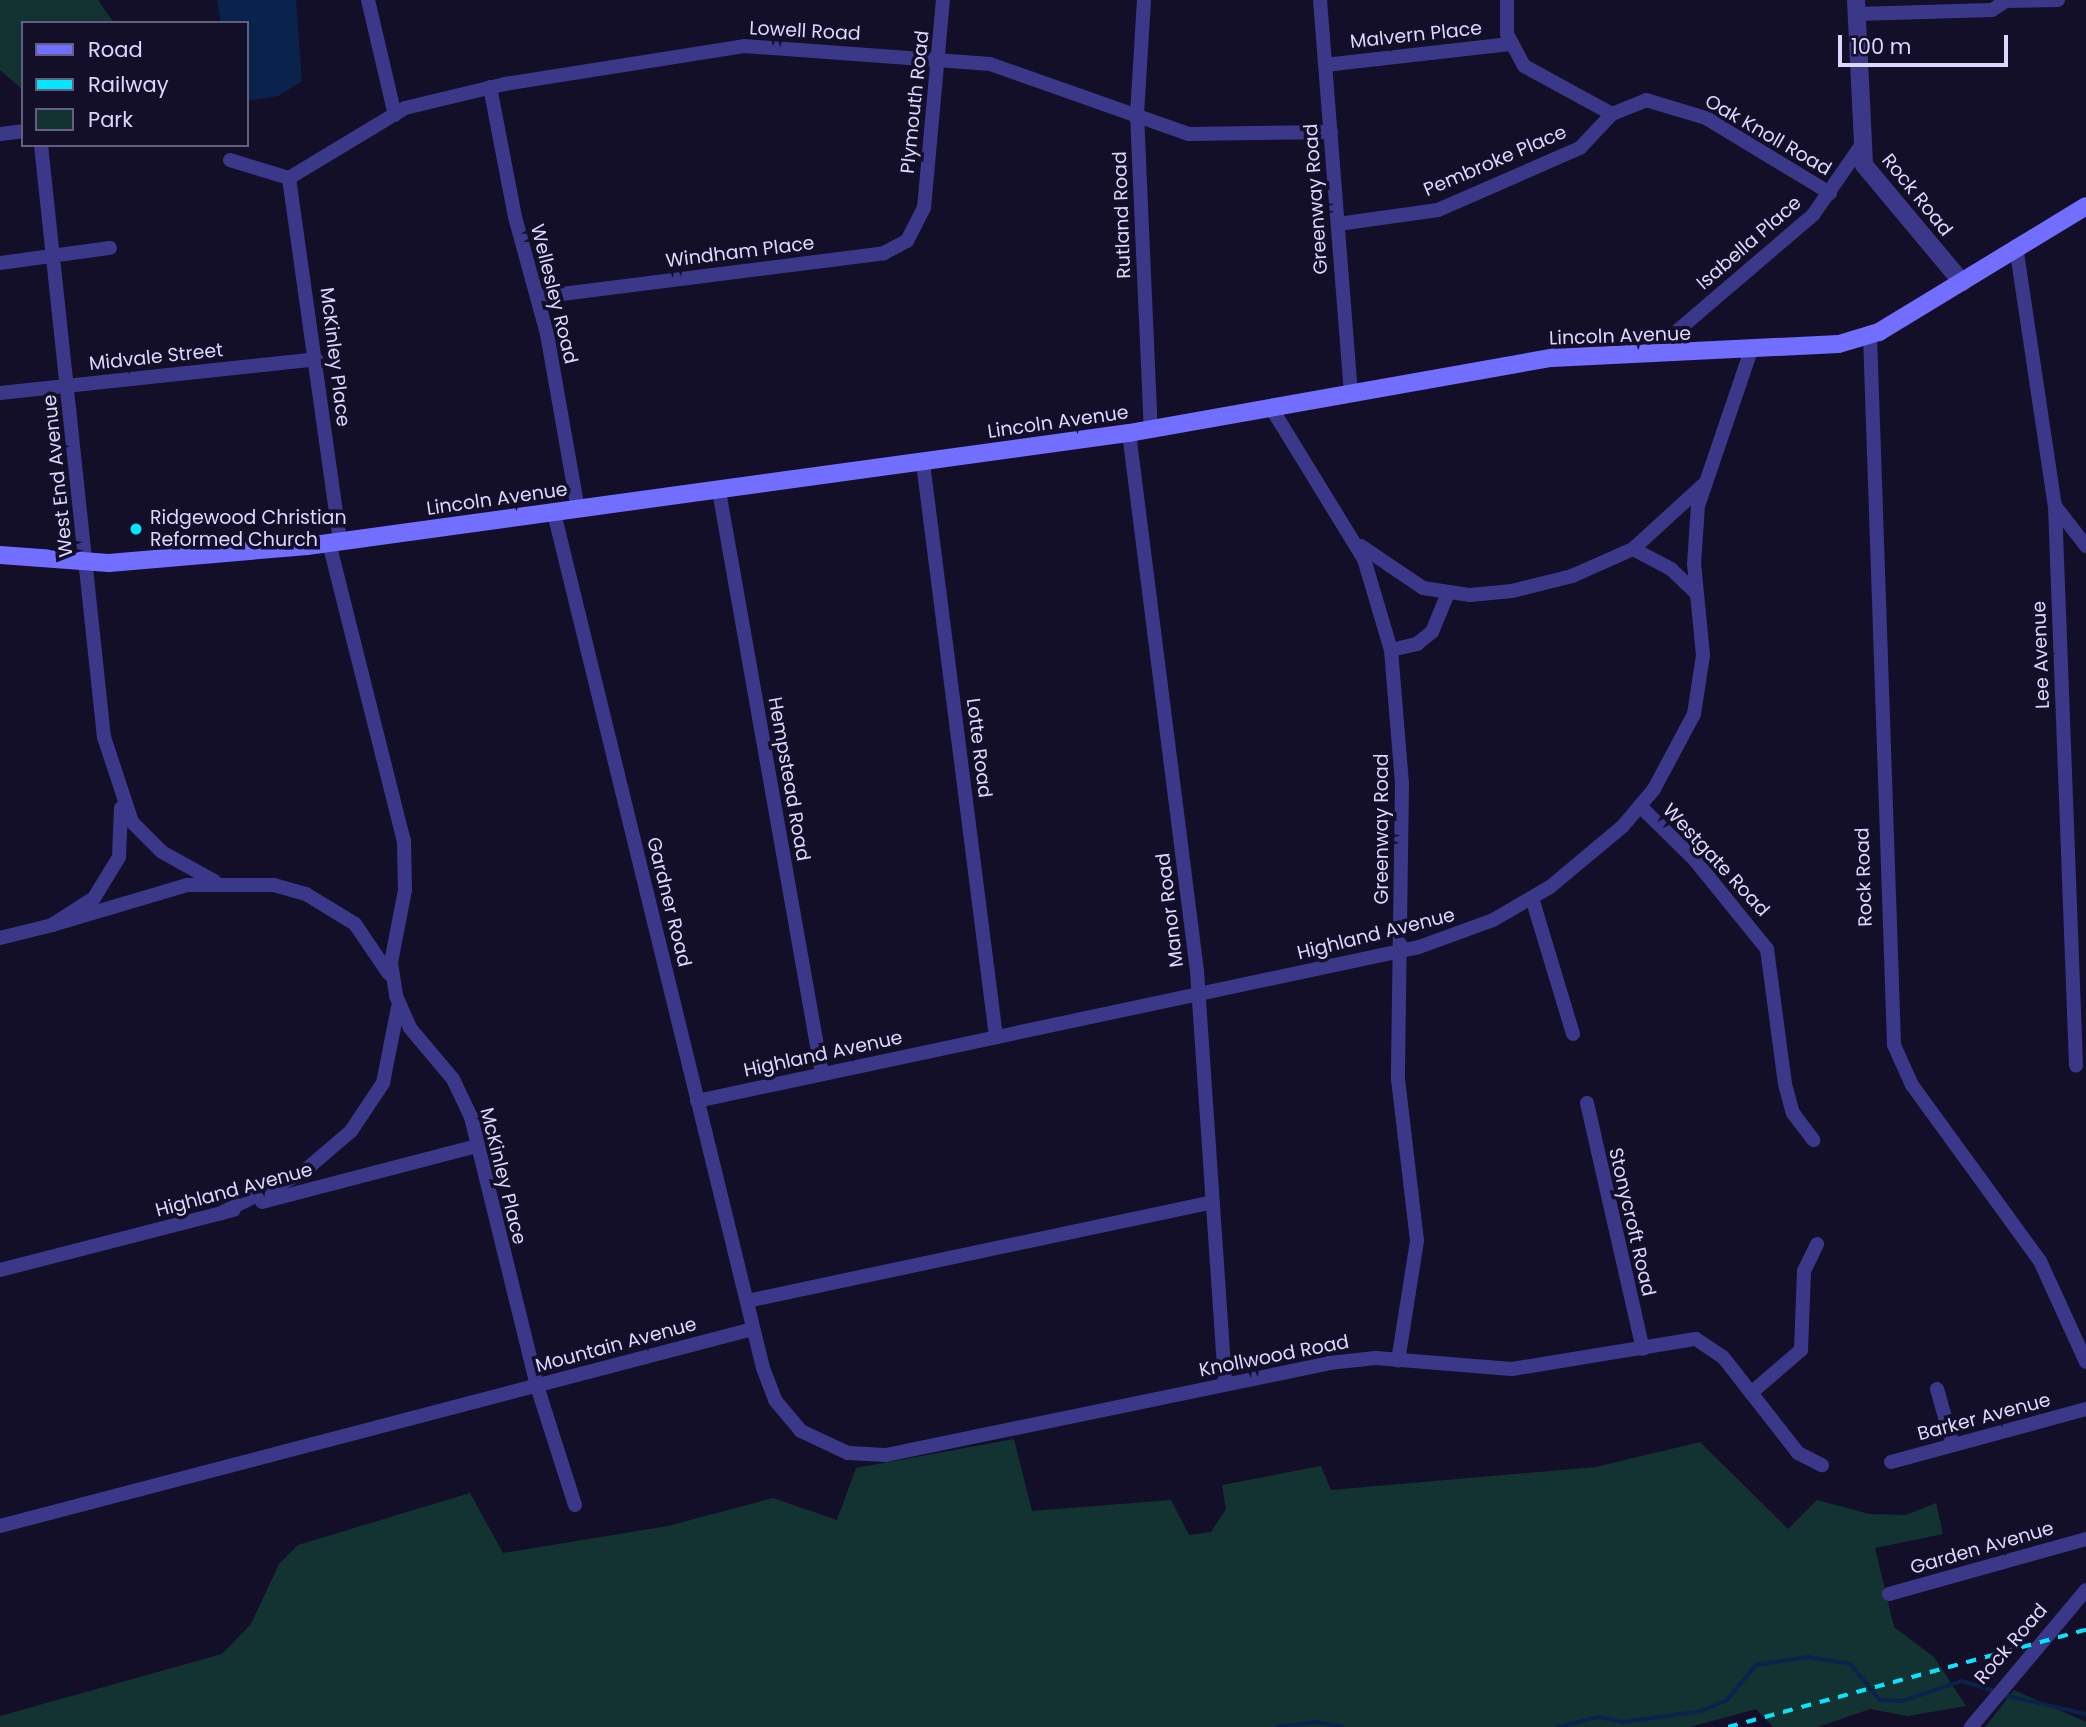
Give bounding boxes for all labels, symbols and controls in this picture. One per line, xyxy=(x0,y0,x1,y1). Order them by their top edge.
street label: Lowell Road xyxy=(749,17,861,45)
street label: Malvern Place xyxy=(1349,17,1483,53)
legend xyxy=(21,21,248,147)
scale bar xyxy=(1841,21,2011,65)
street label: Plymouth Road xyxy=(896,29,934,175)
text: 100 m xyxy=(1851,32,1911,61)
text: Road xyxy=(88,35,143,64)
text: Railway xyxy=(88,70,169,99)
street label: Oak Knoll Road xyxy=(1701,90,1835,180)
text: Park xyxy=(88,105,133,134)
street label: Pembroke Place xyxy=(1420,121,1570,201)
street label: Greenway Road xyxy=(1299,123,1333,275)
street label: Rock Road xyxy=(1877,149,1957,241)
street label: Rutland Road xyxy=(1108,151,1136,279)
street label: Isabella Place xyxy=(1692,191,1806,295)
street label: Wellesley Road xyxy=(526,222,582,366)
street label: Windham Place xyxy=(664,232,816,272)
street label: McKinley Place xyxy=(315,286,355,428)
street label: Lincoln Avenue xyxy=(1549,322,1691,350)
street label: Midvale Street xyxy=(88,339,224,375)
street label: West End Avenue xyxy=(38,394,78,558)
street label: Lincoln Avenue xyxy=(986,401,1130,443)
street label: Lincoln Avenue xyxy=(425,478,569,520)
place label: Ridgewood Christian Reformed Church xyxy=(150,507,347,551)
marker: Ridgewood Christian Reformed Church xyxy=(128,521,144,537)
street label: Lee Avenue xyxy=(2028,601,2054,709)
street label: Hempstead Road xyxy=(763,695,815,863)
street label: Lotte Road xyxy=(962,697,996,799)
street label: Greenway Road xyxy=(1371,753,1393,905)
street label: Westgate Road xyxy=(1658,799,1774,921)
street label: Rock Road xyxy=(1851,827,1877,927)
street label: Gardner Road xyxy=(642,835,696,969)
street label: Manor Road xyxy=(1152,851,1188,969)
street label: Highland Avenue xyxy=(1295,903,1457,965)
street label: Highland Avenue xyxy=(742,1026,904,1082)
street label: McKinley Place xyxy=(475,1105,531,1247)
street label: Stonycroft Road xyxy=(1604,1146,1660,1298)
street label: Highland Avenue xyxy=(153,1158,315,1222)
street label: Mountain Avenue xyxy=(533,1313,699,1377)
street label: Knollwood Road xyxy=(1197,1330,1351,1382)
street label: Barker Avenue xyxy=(1915,1388,2053,1446)
street label: Garden Avenue xyxy=(1908,1517,2056,1579)
street label: Rock Road xyxy=(1970,1599,2052,1689)

